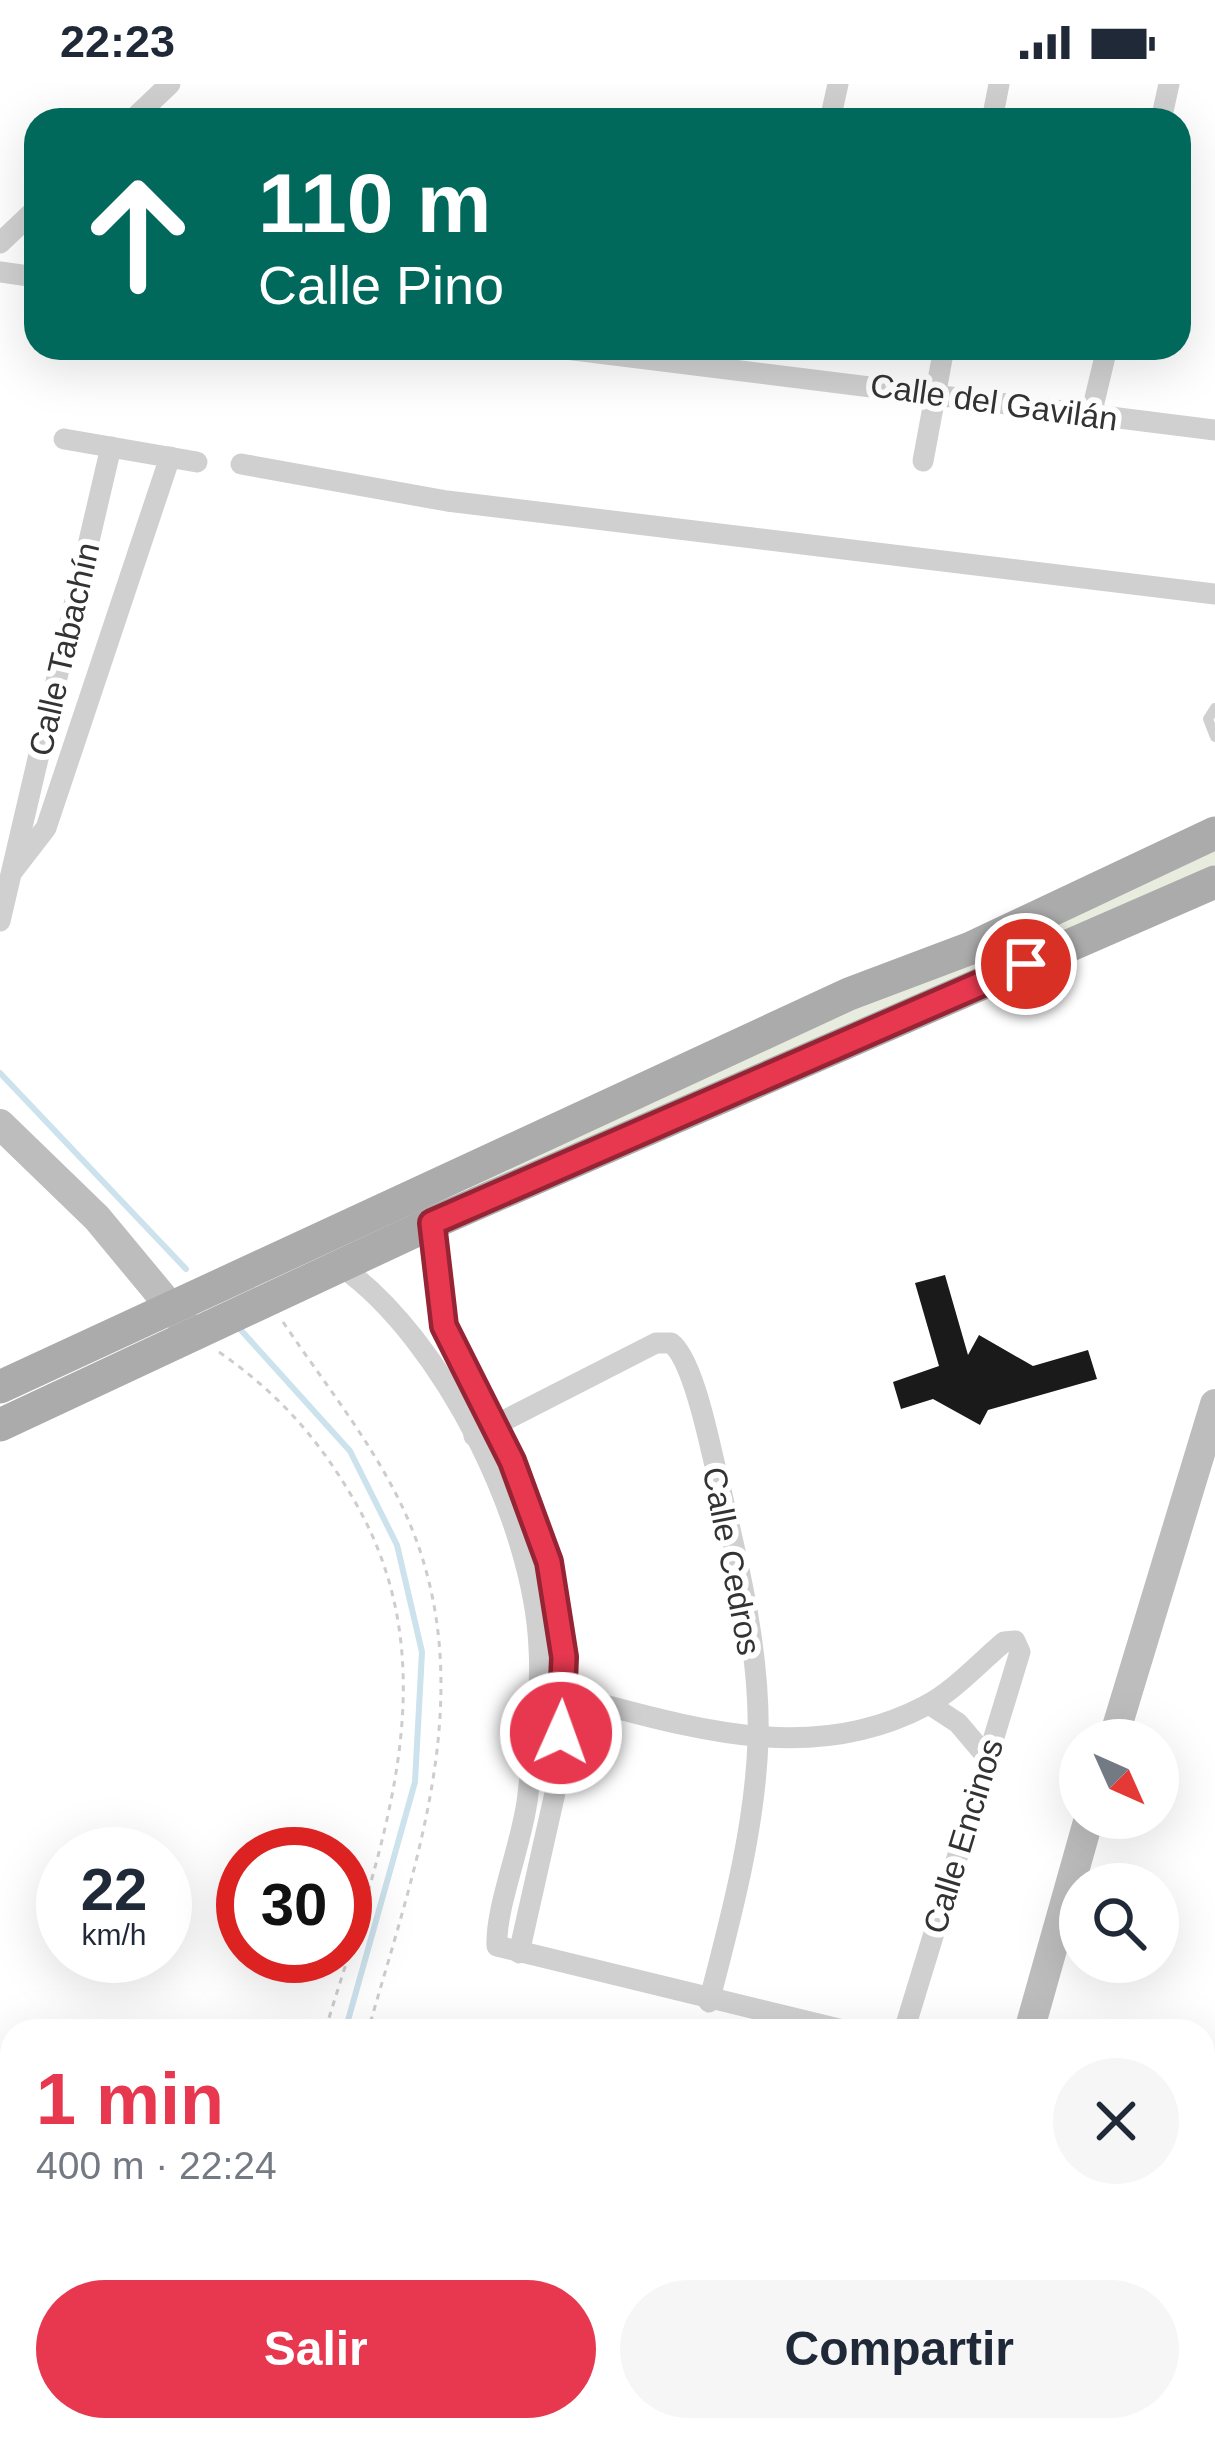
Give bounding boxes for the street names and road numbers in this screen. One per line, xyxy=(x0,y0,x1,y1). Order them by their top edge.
street label: Calle del Gavilán xyxy=(868,366,1120,438)
street label: Calle Tabachín xyxy=(21,539,107,759)
street label: Calle Cedros xyxy=(696,1464,768,1658)
street label: Calle Encinos xyxy=(916,1734,1010,1938)

